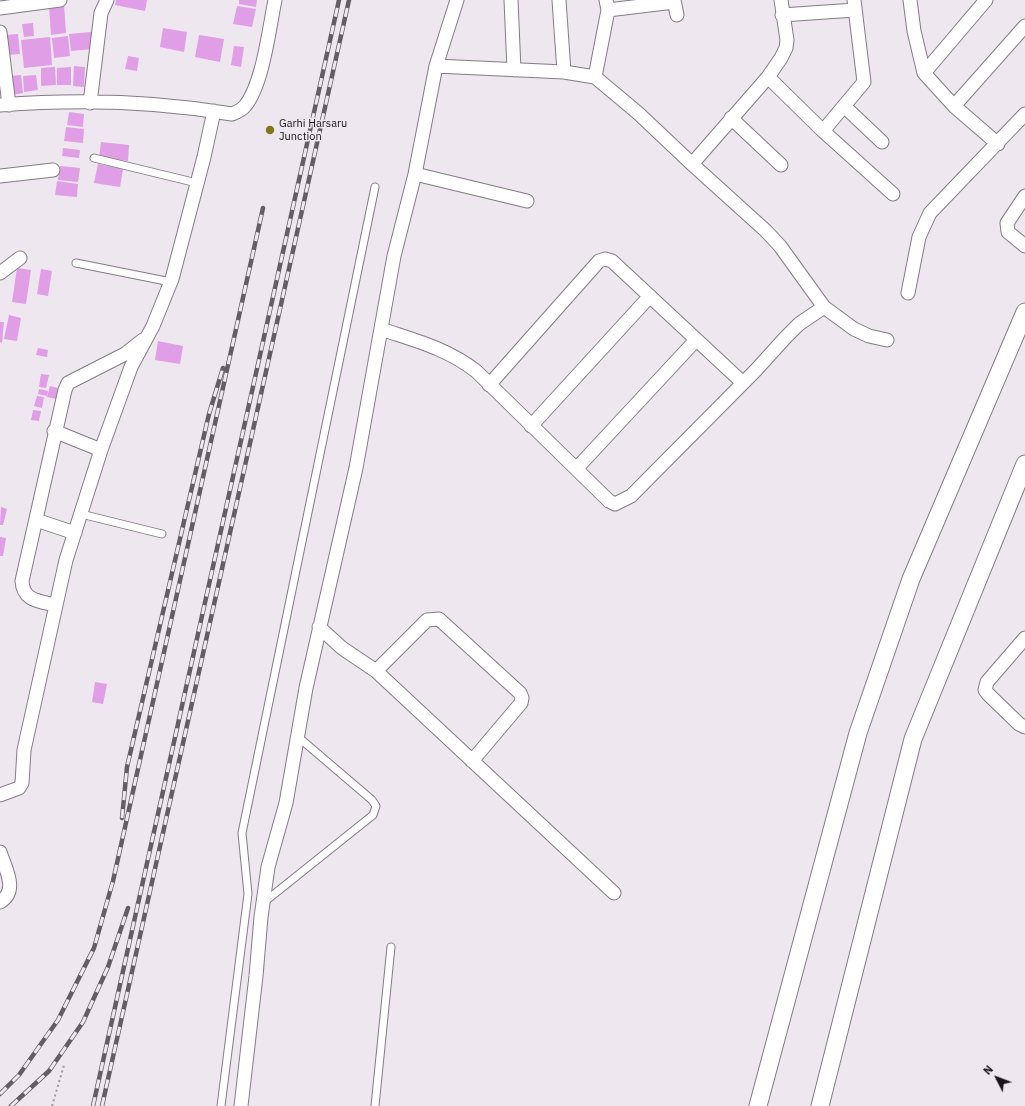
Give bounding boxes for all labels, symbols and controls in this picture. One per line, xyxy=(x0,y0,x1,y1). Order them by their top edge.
place label: Garhi Harsaru Junction xyxy=(279,117,347,143)
marker: Garhi Harsaru Junction xyxy=(264,124,276,136)
north arrow xyxy=(977,1058,1017,1098)
text: N xyxy=(980,1062,996,1078)

